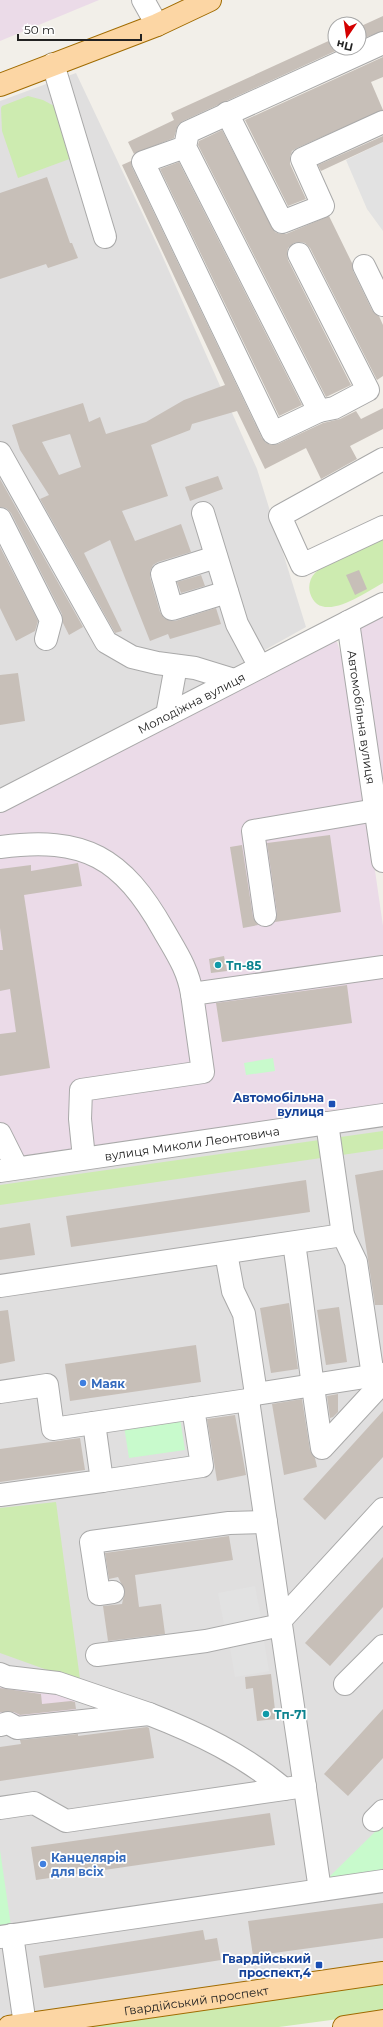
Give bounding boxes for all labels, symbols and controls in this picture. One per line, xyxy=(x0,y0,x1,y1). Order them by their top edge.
scale bar xyxy=(18,16,141,42)
north arrow xyxy=(327,16,367,56)
text: 50 m xyxy=(24,22,55,37)
text: Пн xyxy=(335,37,354,54)
street label: Автомобільна вулиця xyxy=(345,649,379,785)
street label: Молодіжна вулиця xyxy=(135,669,247,736)
place label: Тп-85 xyxy=(226,958,261,973)
marker: Тп-85 xyxy=(213,960,223,970)
place label: Автомобільна вулиця xyxy=(233,1090,324,1119)
marker: Автомобільна вулиця xyxy=(327,1099,337,1109)
street label: вулиця Миколи Леонтовича xyxy=(103,1123,281,1163)
place label: Маяк xyxy=(91,1376,125,1391)
marker: Маяк xyxy=(78,1378,88,1388)
place label: Тп-71 xyxy=(274,1707,307,1722)
marker: Тп-71 xyxy=(261,1709,271,1719)
place label: Канцелярiя для всiх xyxy=(51,1850,126,1879)
marker: Канцелярiя для всiх xyxy=(38,1859,48,1869)
place label: Гвардійський проспект,4 xyxy=(222,1951,312,1980)
marker: Гвардійський проспект,4 xyxy=(314,1960,324,1970)
street label: Гвардійський проспект xyxy=(123,1982,270,2018)

